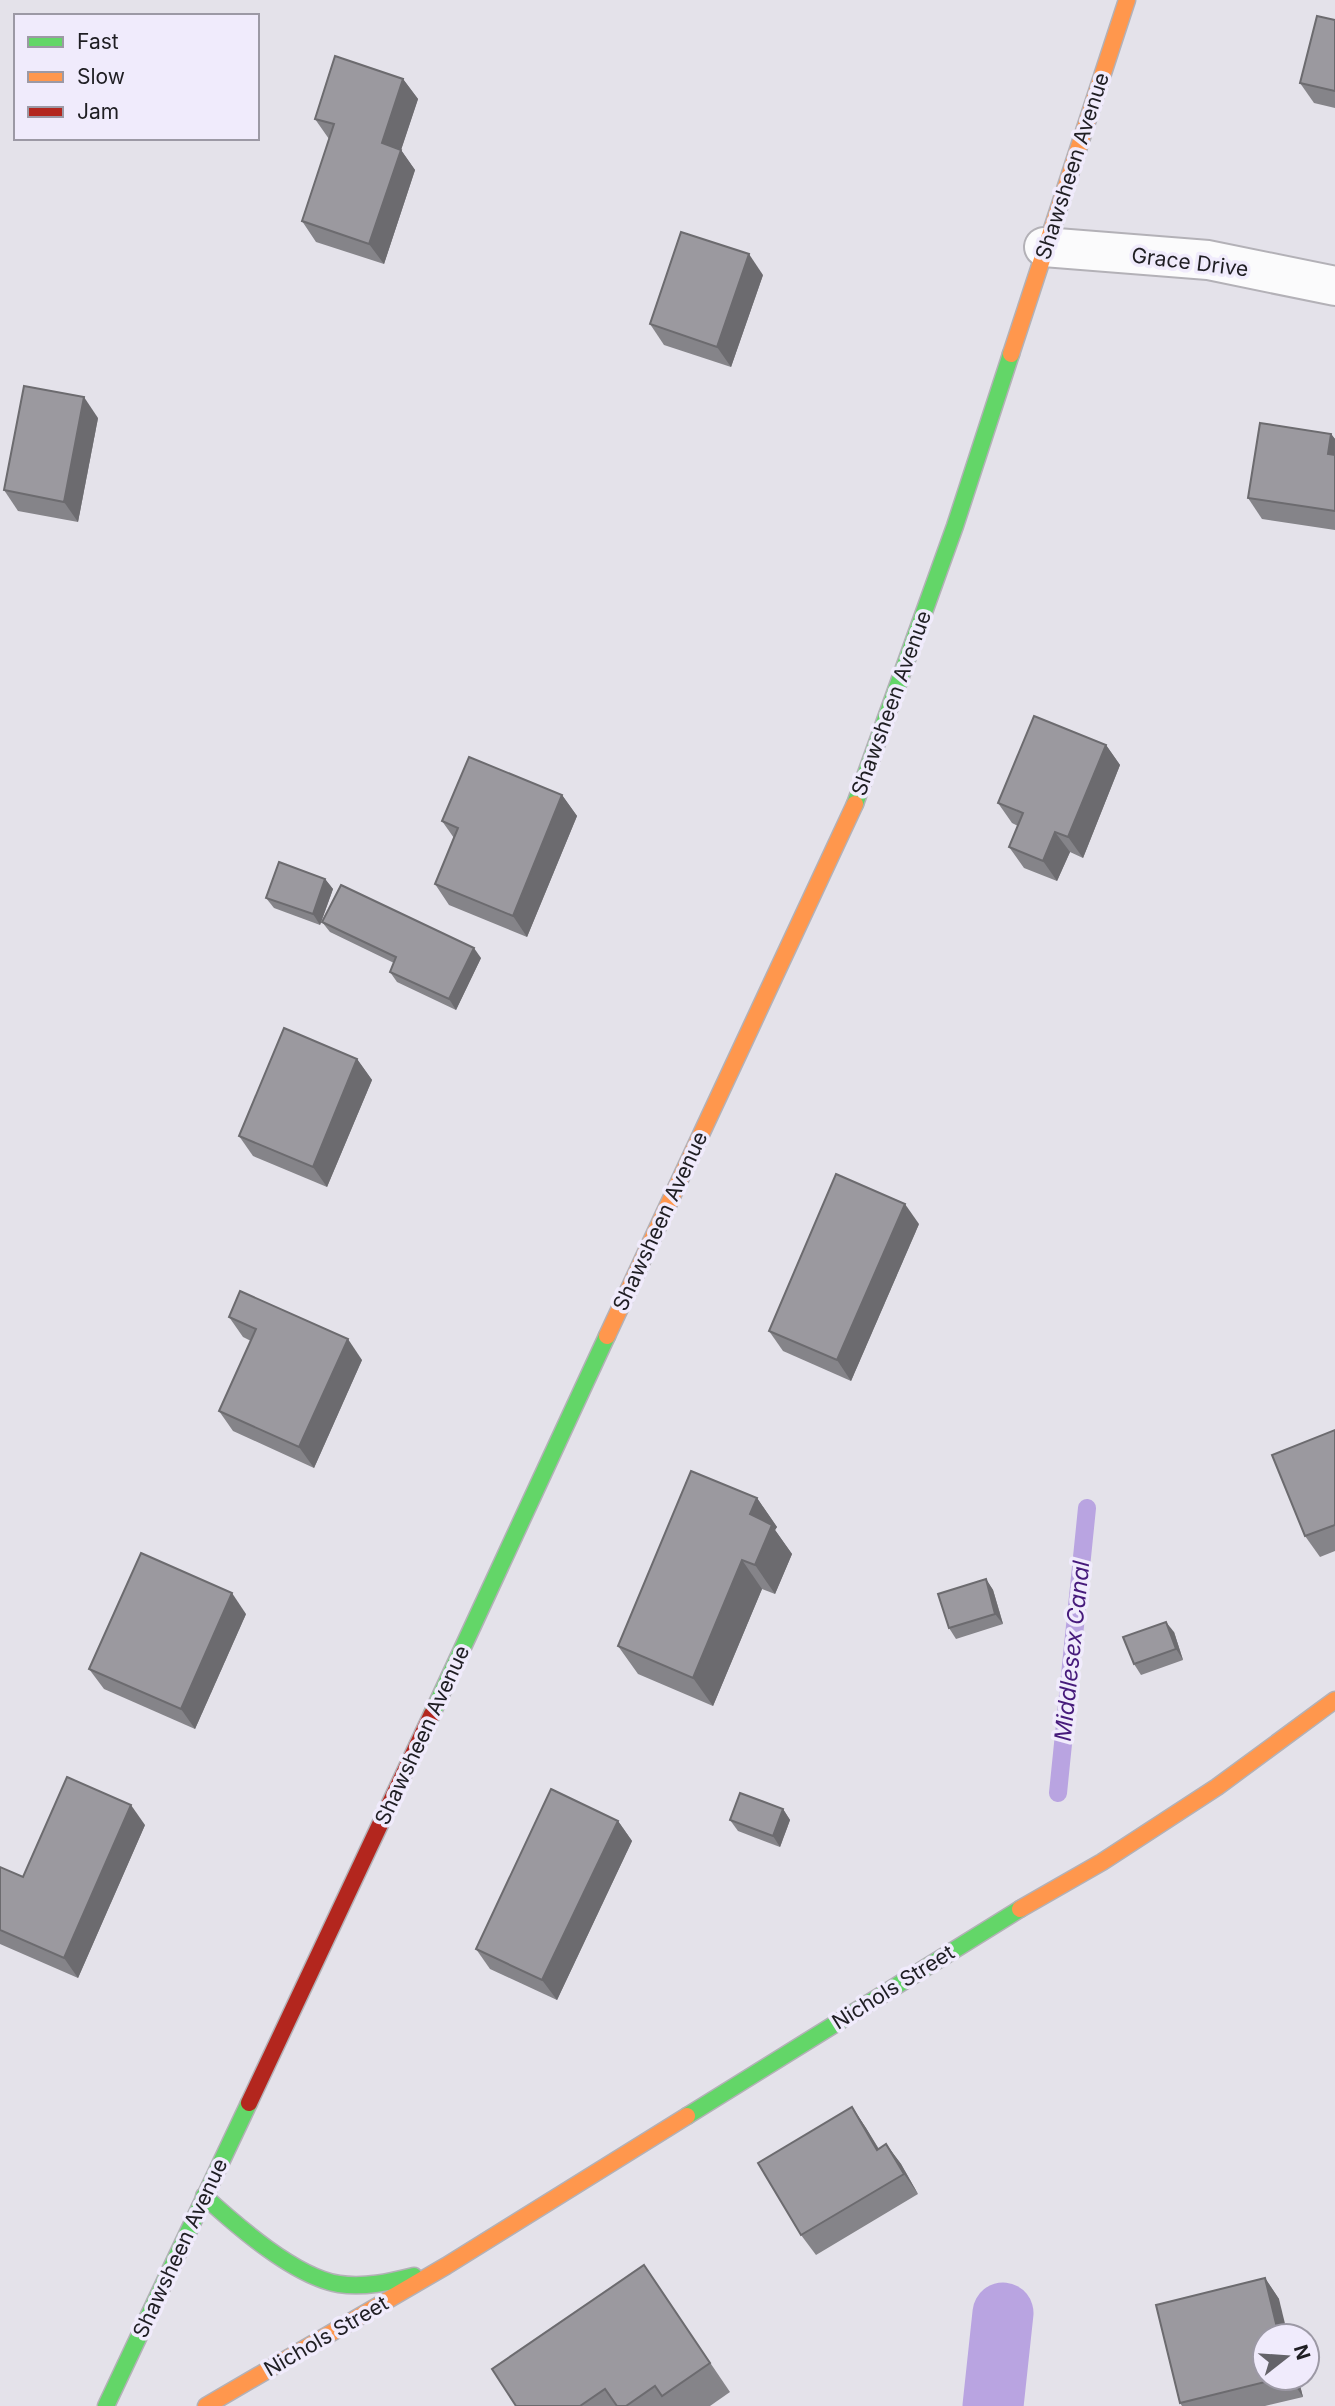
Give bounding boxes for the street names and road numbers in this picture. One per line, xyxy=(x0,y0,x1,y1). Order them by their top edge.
street label: Shawsheen Avenue xyxy=(1030,69,1114,263)
street label: Grace Drive xyxy=(1130,242,1250,282)
street label: Shawsheen Avenue xyxy=(846,607,936,799)
street label: Shawsheen Avenue xyxy=(607,1127,713,1315)
street label: Shawsheen Avenue xyxy=(369,1641,475,1829)
street label: Nichols Street xyxy=(827,1939,959,2034)
street label: Shawsheen Avenue xyxy=(127,2154,233,2342)
street label: Nichols Street xyxy=(259,2290,393,2382)

